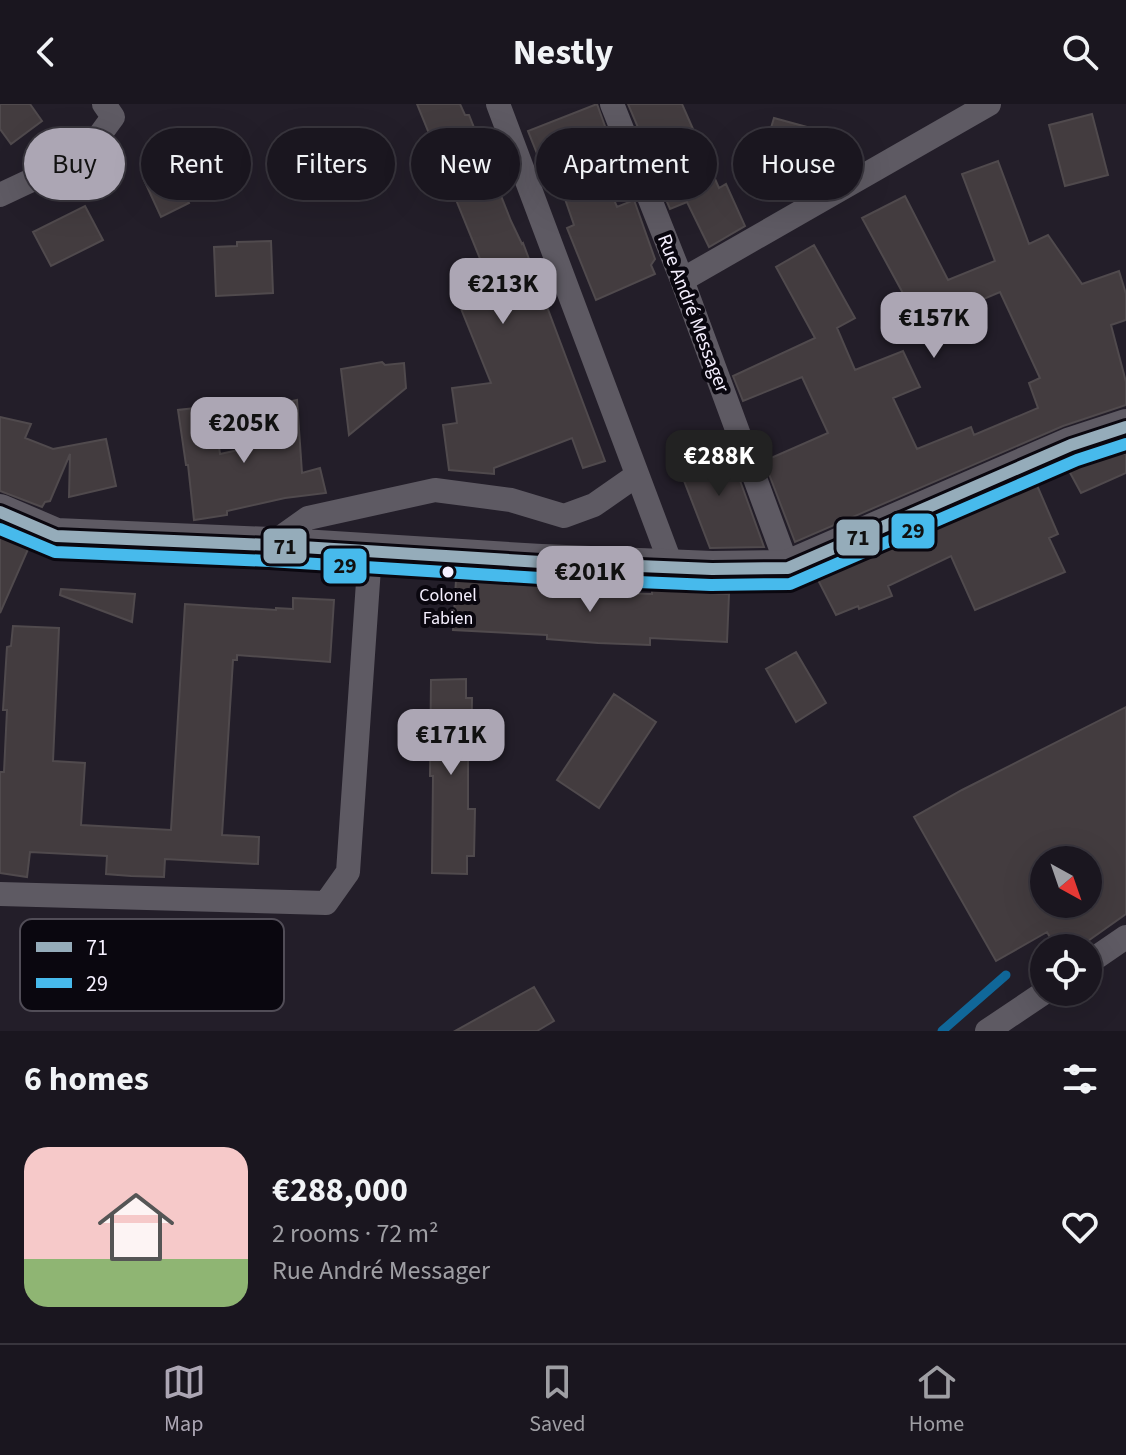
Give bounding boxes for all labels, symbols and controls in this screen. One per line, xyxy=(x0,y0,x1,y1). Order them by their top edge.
text: Nestly xyxy=(513,27,613,78)
icon: back xyxy=(24,30,68,74)
icon: search xyxy=(1058,30,1102,74)
chip: Buy xyxy=(24,128,125,200)
chip: Rent xyxy=(141,128,251,200)
chip: Filters xyxy=(267,128,395,200)
chip: New xyxy=(411,128,520,200)
chip: Apartment xyxy=(536,128,717,200)
chip: House xyxy=(733,128,863,200)
street label: Rue André Messager xyxy=(650,230,736,397)
pin: €213K xyxy=(447,258,559,326)
text: €213K xyxy=(468,265,538,302)
pin: €157K xyxy=(878,292,990,360)
text: €157K xyxy=(899,299,969,336)
pin: €205K xyxy=(188,397,300,465)
text: €205K xyxy=(209,404,279,441)
pin: €288K xyxy=(663,430,775,498)
text: €288K xyxy=(684,437,754,474)
line badge: 29 xyxy=(890,512,936,550)
text: 29 xyxy=(901,515,925,547)
line badge: 71 xyxy=(835,518,881,557)
text: 71 xyxy=(846,522,870,554)
line badge: 71 xyxy=(262,527,308,565)
text: 71 xyxy=(273,531,297,563)
pin: €201K xyxy=(534,546,646,614)
line badge: 29 xyxy=(322,547,368,585)
text: 29 xyxy=(333,550,357,582)
text: €201K xyxy=(555,553,625,590)
marker: Colonel Fabien xyxy=(440,564,456,580)
place label: Colonel Fabien xyxy=(419,583,477,631)
pin: €171K xyxy=(395,709,507,777)
text: €171K xyxy=(416,716,486,753)
north arrow xyxy=(1030,846,1102,918)
map controls xyxy=(1030,846,1102,1006)
legend xyxy=(20,919,284,1011)
text: 71 xyxy=(86,932,108,964)
button: locate xyxy=(1030,934,1102,1006)
text: 29 xyxy=(86,968,108,1000)
text: 6 homes xyxy=(24,1055,149,1104)
icon: filters xyxy=(1058,1057,1102,1101)
text: €288,000 xyxy=(272,1166,408,1215)
icon: home xyxy=(88,1179,184,1275)
icon: heart xyxy=(1058,1205,1102,1249)
text: 2 rooms · 72 m² xyxy=(272,1215,439,1252)
text: Rue André Messager xyxy=(272,1252,490,1289)
tab: Map xyxy=(162,1360,206,1440)
tab: Saved xyxy=(529,1360,585,1440)
tab: Home xyxy=(909,1360,964,1440)

